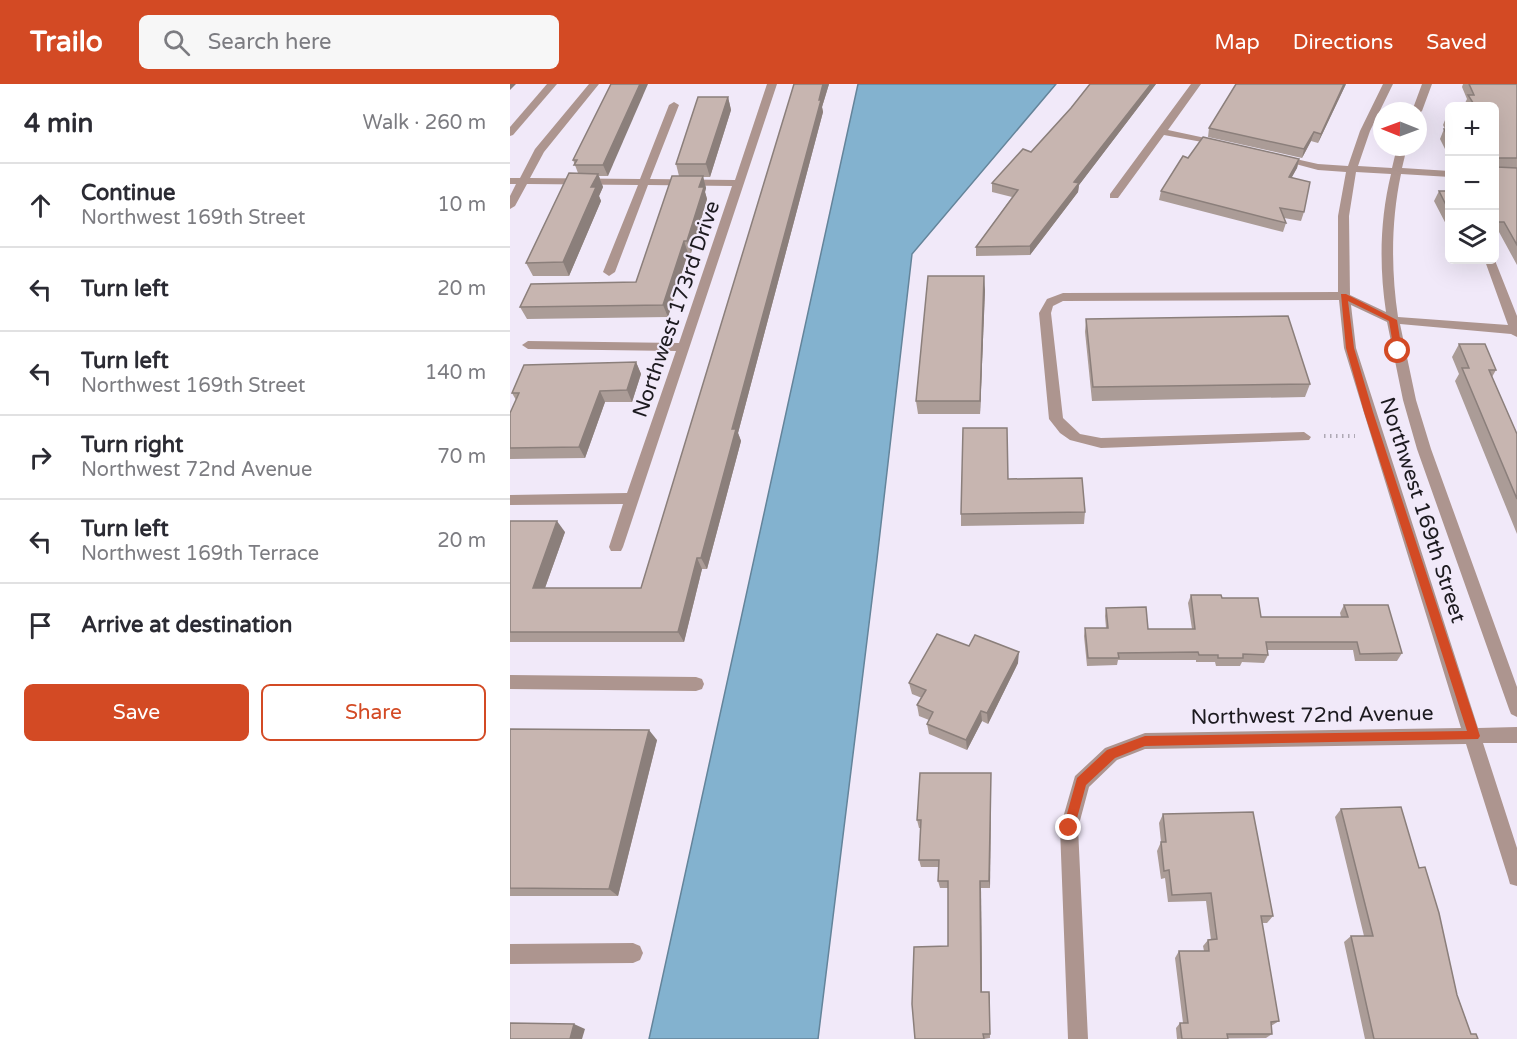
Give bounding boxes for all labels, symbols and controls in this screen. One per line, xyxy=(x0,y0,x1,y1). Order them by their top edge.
search box xyxy=(139,15,559,69)
text: Trailo xyxy=(30,25,103,59)
icon: search xyxy=(160,26,193,59)
text: Search here xyxy=(208,29,332,55)
text: Map xyxy=(1214,30,1260,55)
text: Directions xyxy=(1293,30,1393,55)
text: Saved xyxy=(1426,30,1487,55)
north arrow xyxy=(1373,102,1427,156)
map controls xyxy=(1445,102,1499,264)
button: + xyxy=(1445,102,1499,156)
text: 4 min xyxy=(24,108,93,139)
text: Walk · 260 m xyxy=(363,111,486,135)
button: − xyxy=(1445,156,1499,210)
text: Continue xyxy=(81,180,176,206)
icon: ahead xyxy=(24,189,57,222)
text: 10 m xyxy=(437,193,486,217)
street label: Northwest 173rd Drive xyxy=(628,197,725,421)
text: Northwest 169th Street xyxy=(81,206,305,230)
button: layers xyxy=(1445,210,1499,264)
icon: left xyxy=(24,273,57,306)
text: Turn left xyxy=(81,276,169,302)
text: 20 m xyxy=(437,277,486,301)
route start xyxy=(1384,337,1410,363)
text: Turn left xyxy=(81,348,169,374)
icon: left xyxy=(24,357,57,390)
text: 140 m xyxy=(425,361,486,385)
text: Northwest 169th Street xyxy=(81,374,305,398)
street label: Northwest 169th Street xyxy=(1374,394,1471,626)
text: Turn right xyxy=(81,432,183,458)
icon: right xyxy=(24,441,57,474)
text: 70 m xyxy=(437,445,486,469)
text: Northwest 72nd Avenue xyxy=(81,458,312,482)
text: Turn left xyxy=(81,516,169,542)
icon: left xyxy=(24,525,57,558)
text: 20 m xyxy=(437,529,486,553)
text: Northwest 169th Terrace xyxy=(81,542,319,566)
icon: arrive xyxy=(24,609,57,642)
text: Arrive at destination xyxy=(81,612,292,638)
button: Save xyxy=(24,684,249,741)
button: Share xyxy=(261,684,486,741)
street label: Northwest 72nd Avenue xyxy=(1190,701,1434,730)
route end xyxy=(1055,814,1081,840)

